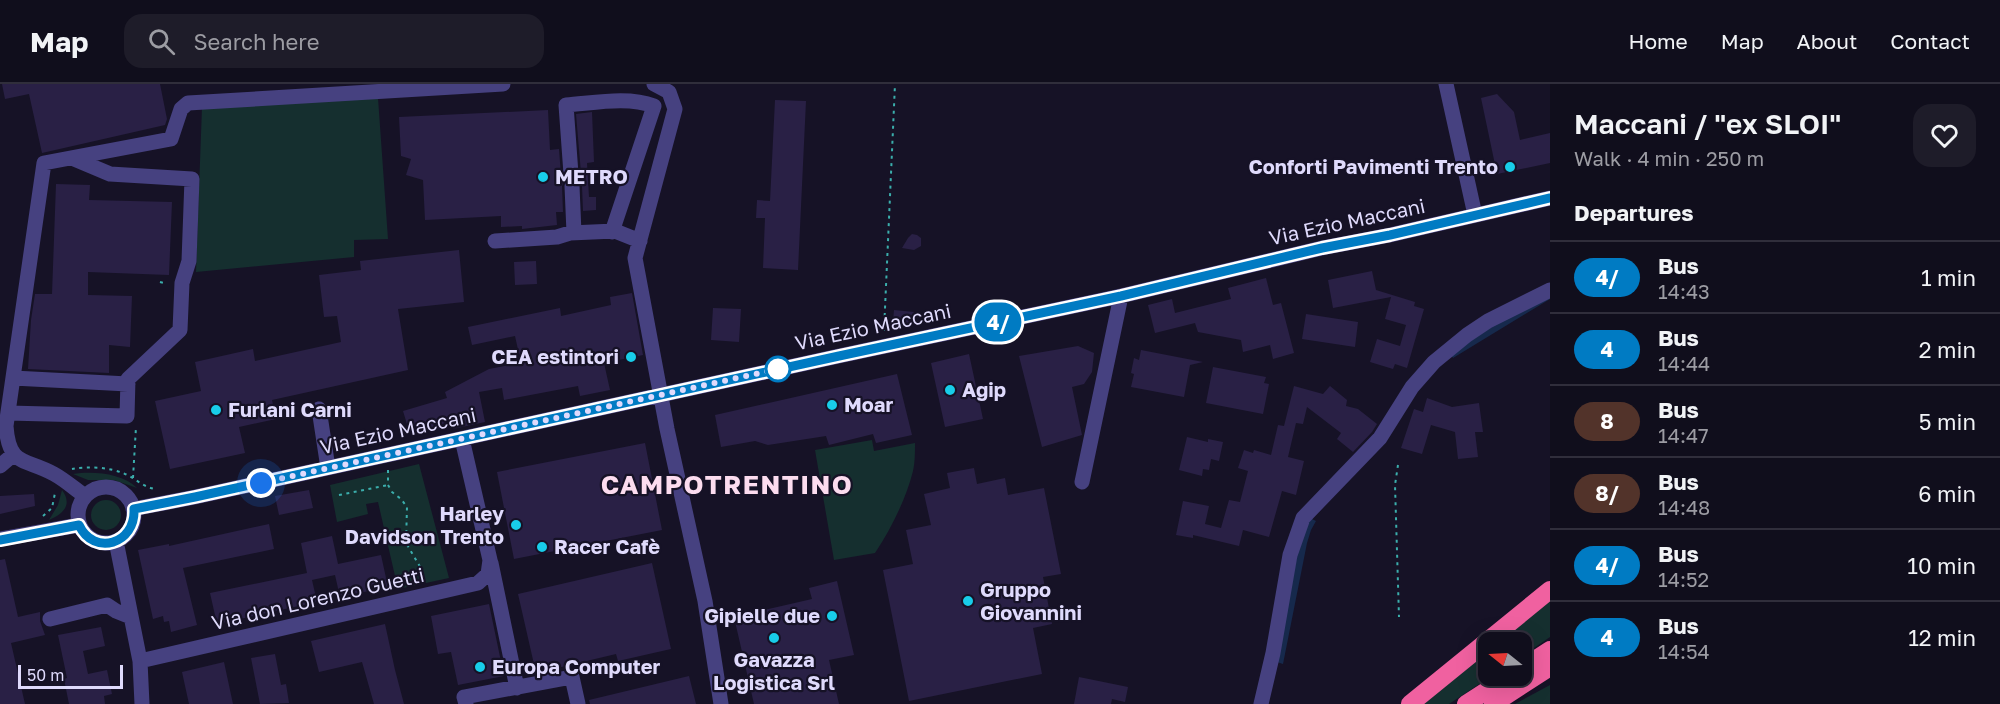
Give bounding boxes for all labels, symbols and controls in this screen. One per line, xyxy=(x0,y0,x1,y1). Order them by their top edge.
search box xyxy=(124,14,544,68)
text: Map xyxy=(30,25,88,58)
icon: search xyxy=(145,25,178,58)
text: Search here xyxy=(193,28,319,55)
text: Home xyxy=(1628,28,1688,54)
text: Map xyxy=(1721,28,1764,54)
text: About xyxy=(1797,28,1857,54)
text: Contact xyxy=(1890,28,1970,54)
button: heart xyxy=(1913,104,1976,167)
text: Maccani / "ex SLOI" xyxy=(1574,107,1841,140)
text: Walk · 4 min · 250 m xyxy=(1574,146,1764,170)
place label: Conforti Pavimenti Trento xyxy=(1248,154,1498,178)
marker: Conforti Pavimenti Trento xyxy=(1503,160,1517,174)
place label: METRO xyxy=(555,164,628,188)
marker: METRO xyxy=(536,170,550,184)
street label: Via Ezio Maccani xyxy=(1266,193,1427,249)
text: Departures xyxy=(1574,199,1693,226)
text: Bus xyxy=(1658,252,1699,279)
text: 4/ xyxy=(1595,264,1619,290)
text: 1 min xyxy=(1921,264,1976,291)
text: 14:43 xyxy=(1658,279,1710,303)
street label: Via Ezio Maccani xyxy=(792,298,953,354)
line badge: 4/ xyxy=(971,302,1025,342)
text: 4/ xyxy=(986,309,1010,335)
text: Bus xyxy=(1658,324,1699,351)
text: 4 xyxy=(1600,336,1614,362)
text: 2 min xyxy=(1919,336,1976,363)
place label: CEA estintori xyxy=(491,344,619,368)
marker: CEA estintori xyxy=(624,350,638,364)
text: 14:44 xyxy=(1658,351,1710,375)
unlabelled marker xyxy=(765,356,791,382)
place label: Agip xyxy=(962,377,1006,401)
marker: Agip xyxy=(943,383,957,397)
place label: Moar xyxy=(844,392,893,416)
text: Bus xyxy=(1658,396,1699,423)
place label: Furlani Carni xyxy=(228,397,352,421)
marker: Moar xyxy=(825,398,839,412)
street label: Via Ezio Maccani xyxy=(317,402,478,458)
marker: Furlani Carni xyxy=(209,403,223,417)
text: 8 xyxy=(1600,408,1614,434)
text: 5 min xyxy=(1919,408,1976,435)
text: 14:47 xyxy=(1658,423,1709,447)
your location xyxy=(246,468,276,498)
text: Bus xyxy=(1658,468,1699,495)
district label: CAMPOTRENTINO xyxy=(601,469,853,500)
text: 8/ xyxy=(1595,480,1619,506)
text: 6 min xyxy=(1918,480,1976,507)
text: 14:48 xyxy=(1658,495,1710,519)
place label: Harley Davidson Trento xyxy=(345,501,504,548)
marker: Harley Davidson Trento xyxy=(509,518,523,532)
place label: Racer Cafè xyxy=(554,534,660,558)
marker: Racer Cafè xyxy=(535,540,549,554)
text: Bus xyxy=(1658,540,1699,567)
text: 4/ xyxy=(1595,552,1619,578)
text: 10 min xyxy=(1907,552,1976,579)
street label: Via don Lorenzo Guetti xyxy=(209,562,426,634)
text: 14:52 xyxy=(1658,567,1709,591)
place label: Gruppo Giovannini xyxy=(980,577,1082,624)
marker: Gruppo Giovannini xyxy=(961,594,975,608)
place label: Gipielle due xyxy=(704,603,820,627)
marker: Gipielle due xyxy=(825,609,839,623)
text: Bus xyxy=(1658,612,1699,639)
text: 4 xyxy=(1600,624,1614,650)
text: 12 min xyxy=(1908,624,1976,651)
marker: Gavazza Logistica Srl xyxy=(767,631,781,645)
north arrow xyxy=(1478,632,1532,686)
map controls xyxy=(1478,632,1532,686)
text: 14:54 xyxy=(1658,639,1710,663)
place label: Gavazza Logistica Srl xyxy=(713,647,835,694)
place label: Europa Computer xyxy=(492,654,660,678)
marker: Europa Computer xyxy=(473,660,487,674)
scale bar xyxy=(18,662,123,690)
text: 50 m xyxy=(27,665,64,685)

